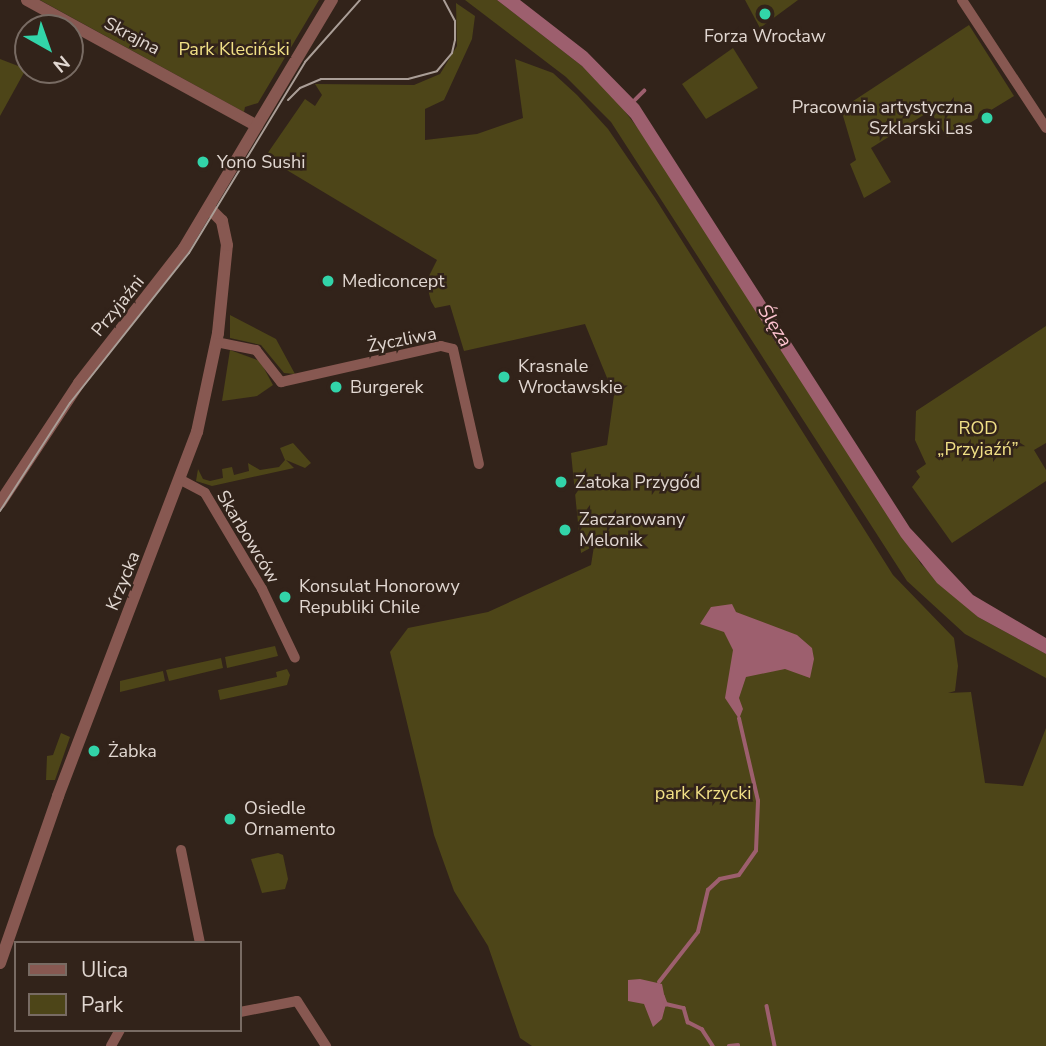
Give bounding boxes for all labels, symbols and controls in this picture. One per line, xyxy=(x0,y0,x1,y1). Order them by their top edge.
marker: Forza Wrocław xyxy=(757,6,773,22)
street label: Skrajna xyxy=(100,12,164,60)
north arrow xyxy=(14,14,84,84)
place label: Forza Wrocław xyxy=(704,25,826,47)
park label: Park Kleciński xyxy=(178,38,290,60)
text: N xyxy=(47,49,75,78)
place label: Pracownia artystyczna Szklarski Las xyxy=(792,97,973,140)
marker: Pracownia artystyczna Szklarski Las xyxy=(979,110,995,126)
place label: Yono Sushi xyxy=(217,151,305,173)
marker: Yono Sushi xyxy=(195,154,211,170)
place label: Mediconcept xyxy=(342,270,444,292)
street label: Przyjaźni xyxy=(87,271,149,341)
marker: Mediconcept xyxy=(320,273,336,289)
water label: Ślęza xyxy=(752,300,796,352)
street label: Życzliwa xyxy=(366,323,438,357)
place label: Krasnale Wrocławskie xyxy=(518,356,623,398)
marker: Krasnale Wrocławskie xyxy=(496,369,512,385)
place label: Burgerek xyxy=(350,376,424,398)
marker: Burgerek xyxy=(328,379,344,395)
park label: ROD „Przyjaźń” xyxy=(937,418,1019,460)
place label: Zatoka Przygód xyxy=(575,471,700,493)
marker: Zatoka Przygód xyxy=(553,474,569,490)
street label: Skarbowców xyxy=(212,487,284,587)
place label: Zaczarowany Melonik xyxy=(579,509,685,552)
marker: Zaczarowany Melonik xyxy=(557,522,573,538)
street label: Krzycka xyxy=(101,548,145,614)
place label: Konsulat Honorowy Republiki Chile xyxy=(299,576,460,618)
marker: Konsulat Honorowy Republiki Chile xyxy=(277,589,293,605)
place label: Żabka xyxy=(108,740,157,762)
marker: Żabka xyxy=(86,743,102,759)
park label: park Krzycki xyxy=(655,782,751,804)
place label: Osiedle Ornamento xyxy=(244,798,335,840)
marker: Osiedle Ornamento xyxy=(222,811,238,827)
legend xyxy=(14,941,242,1032)
text: Ulica xyxy=(81,956,128,984)
text: Park xyxy=(81,991,123,1019)

